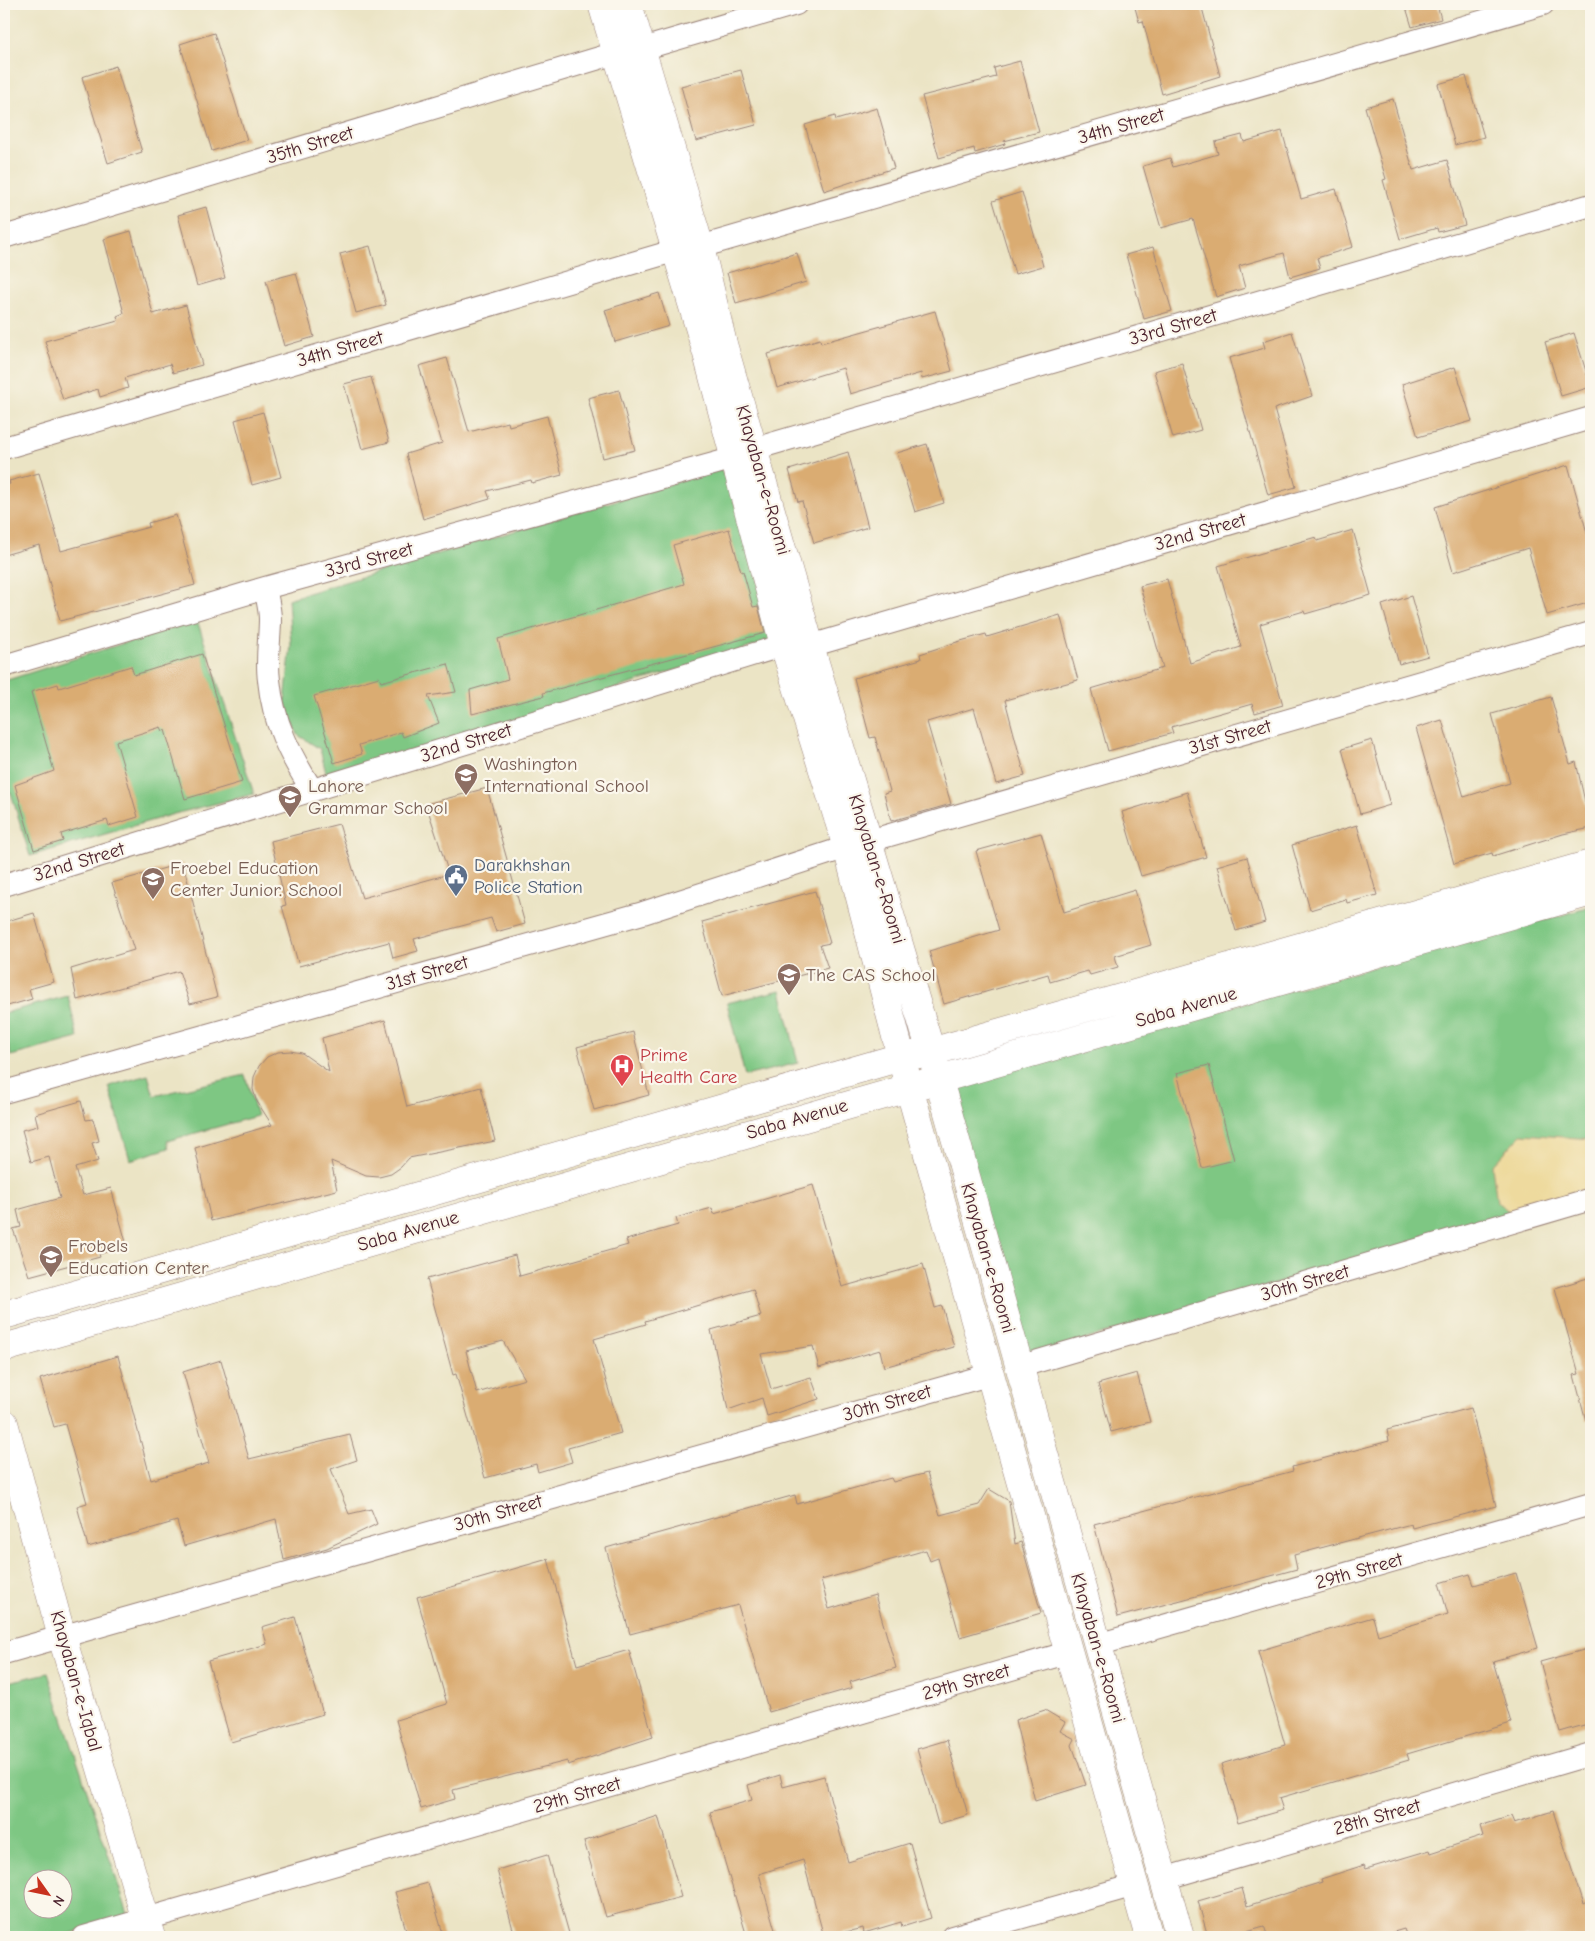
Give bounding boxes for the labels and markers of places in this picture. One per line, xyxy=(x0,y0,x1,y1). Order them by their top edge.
place label: Washington International School xyxy=(484,753,649,797)
school or university icon: Washington International School xyxy=(453,762,479,796)
place label: Lahore Grammar School xyxy=(308,775,448,819)
school or university icon: Lahore Grammar School xyxy=(277,784,303,818)
place label: Darakhshan Police Station xyxy=(474,854,583,898)
place label: Froebel Education Center Junior. School xyxy=(170,857,342,901)
public building icon: Darakhshan Police Station xyxy=(443,863,469,897)
school or university icon: Froebel Education Center Junior. School xyxy=(140,866,166,900)
school or university icon: The CAS School xyxy=(776,962,802,996)
place label: The CAS School xyxy=(806,964,936,986)
place label: Prime Health Care xyxy=(640,1044,737,1088)
hospital icon: Prime Health Care xyxy=(609,1053,635,1087)
place label: Frobels Education Center xyxy=(68,1235,209,1279)
school or university icon: Frobels Education Center xyxy=(38,1244,64,1278)

